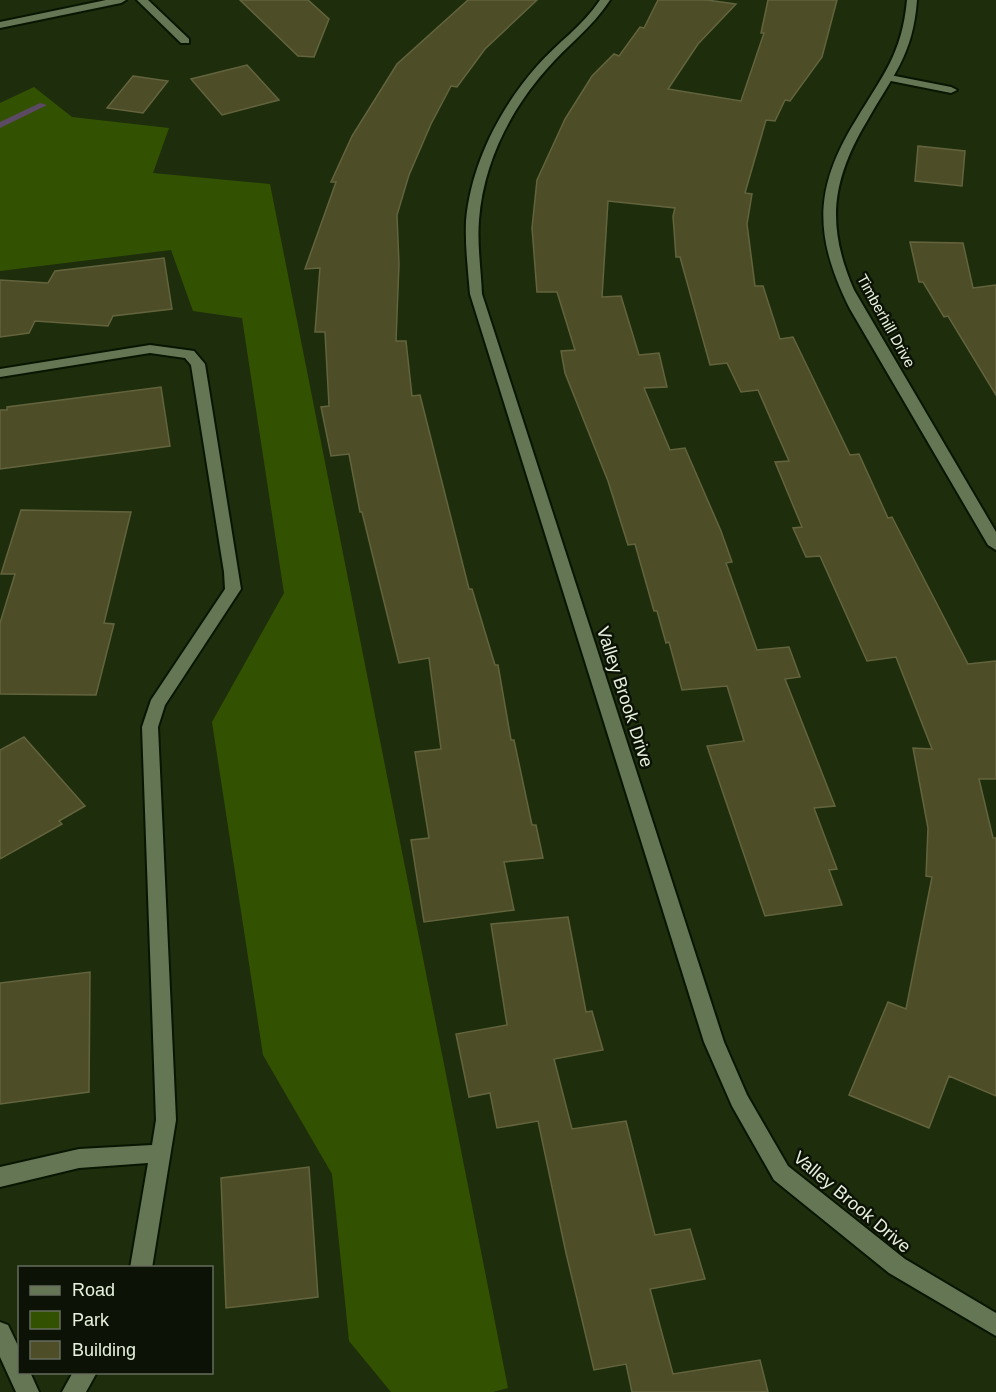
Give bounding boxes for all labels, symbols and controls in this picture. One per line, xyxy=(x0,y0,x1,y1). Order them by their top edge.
street label: Timberhill Drive xyxy=(854,271,919,370)
street label: Valley Brook Drive xyxy=(593,624,657,770)
street label: Valley Brook Drive xyxy=(789,1147,915,1257)
legend xyxy=(18,1266,213,1374)
text: Road xyxy=(72,1280,115,1300)
text: Park xyxy=(72,1310,110,1330)
text: Building xyxy=(72,1340,136,1360)

